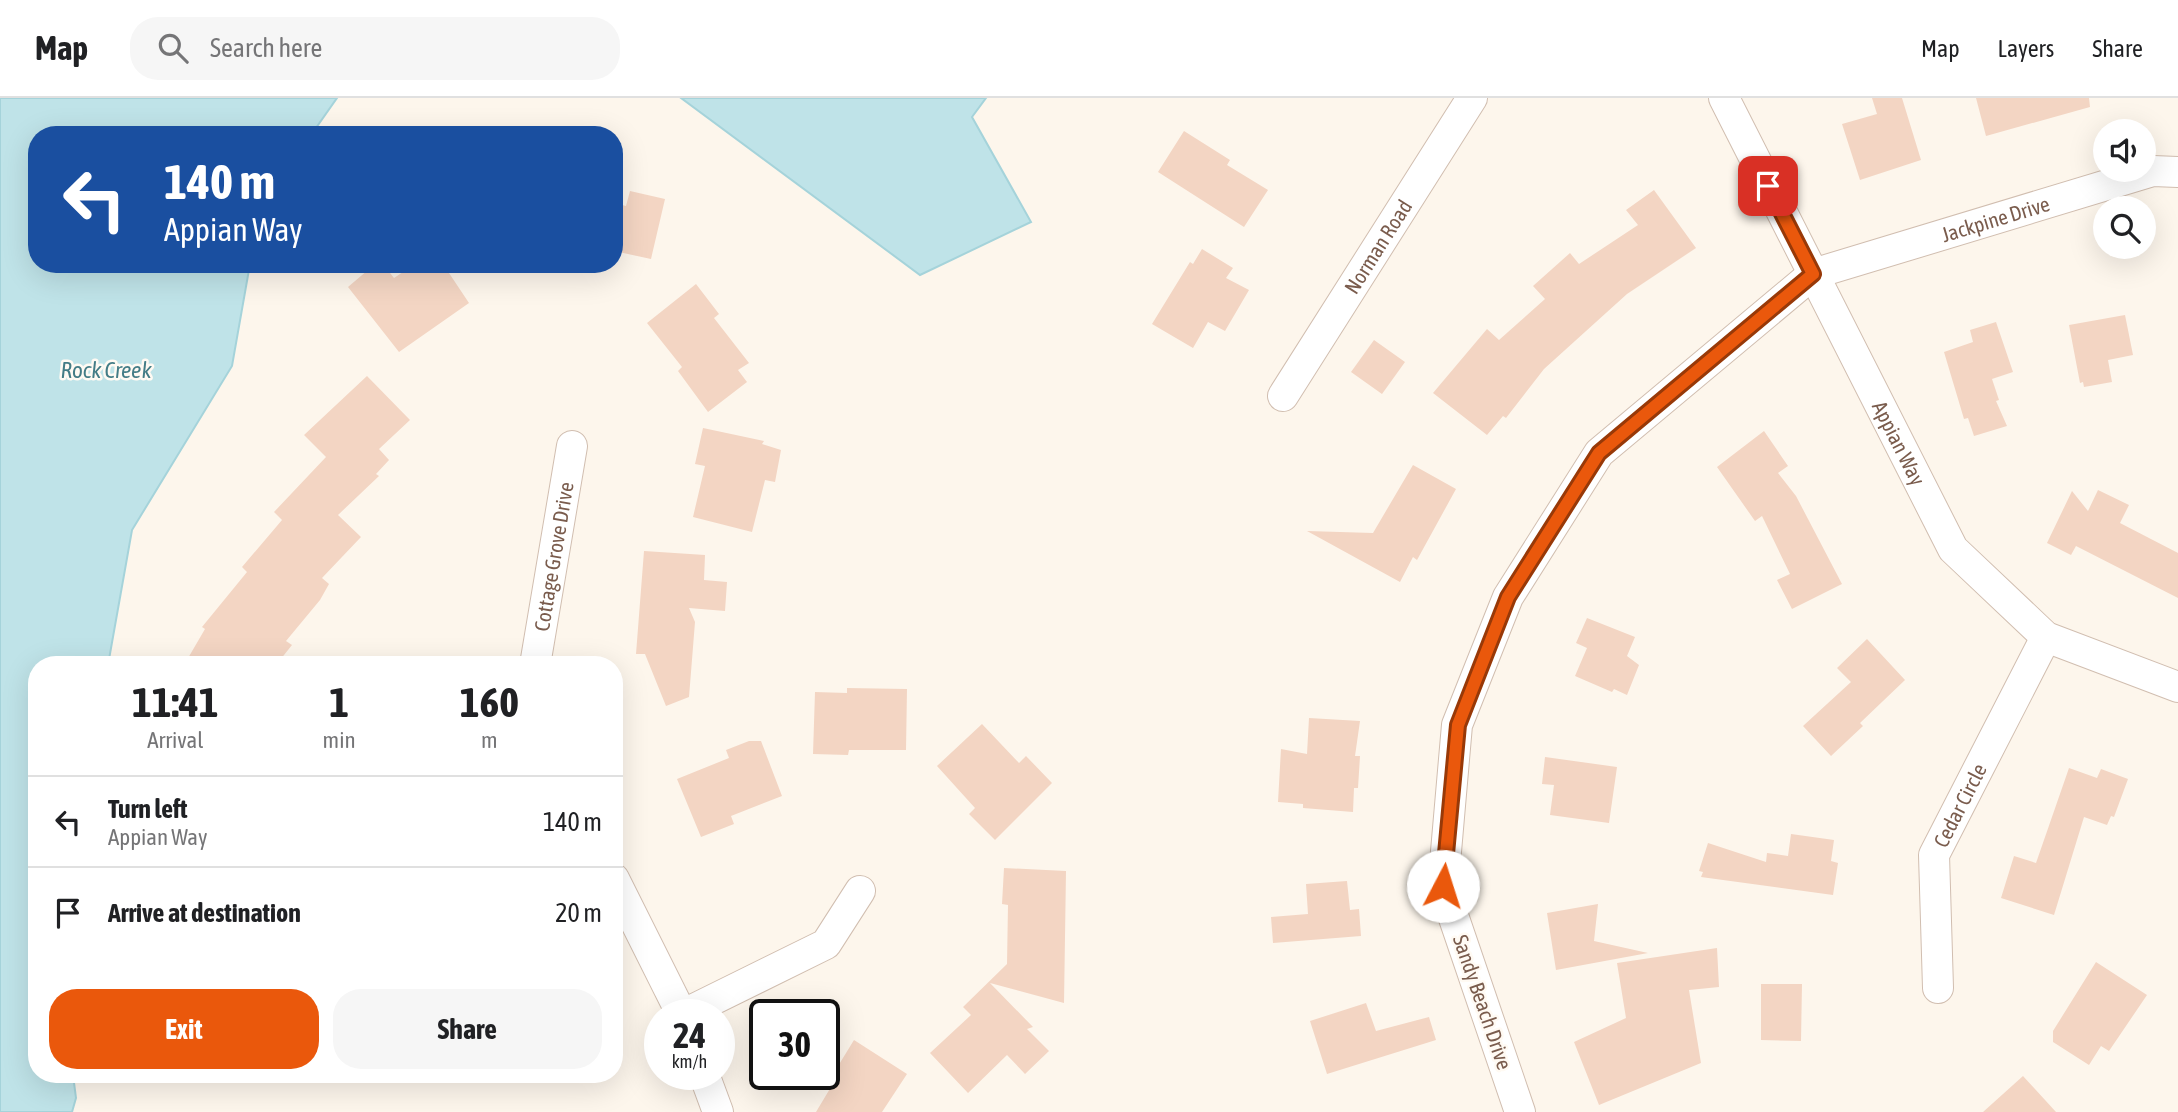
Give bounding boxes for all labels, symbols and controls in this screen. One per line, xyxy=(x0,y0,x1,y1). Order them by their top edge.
search box xyxy=(130,17,620,80)
text: Map xyxy=(35,29,88,67)
icon: search xyxy=(154,29,192,67)
text: Search here xyxy=(210,33,322,63)
text: Map xyxy=(1921,35,1960,62)
text: Layers xyxy=(1998,35,2054,62)
text: Share xyxy=(2092,35,2143,62)
map controls xyxy=(2093,119,2156,259)
button: sound xyxy=(2093,119,2156,182)
text: 140 m xyxy=(164,153,275,209)
icon: left xyxy=(49,154,140,245)
pin xyxy=(1738,156,1798,216)
icon: arrive xyxy=(1749,167,1787,205)
street label: Jackpine Drive xyxy=(1938,191,2052,246)
street label: Norman Road xyxy=(1339,195,1416,298)
button: search xyxy=(2093,196,2156,259)
text: Appian Way xyxy=(164,211,302,248)
water label: Rock Creek xyxy=(60,357,152,383)
street label: Appian Way xyxy=(1868,397,1931,489)
street label: Cottage Grove Drive xyxy=(529,480,578,633)
text: 11:41 xyxy=(132,678,219,726)
text: 1 xyxy=(329,678,349,726)
text: 160 xyxy=(460,678,519,726)
text: Arrival xyxy=(147,727,203,753)
text: min xyxy=(323,727,356,753)
text: m xyxy=(481,727,498,753)
street label: Cedar Circle xyxy=(1928,759,1991,851)
text: Turn left xyxy=(108,794,188,824)
icon: left xyxy=(49,803,87,841)
text: 140 m xyxy=(543,807,602,837)
text: Appian Way xyxy=(108,824,208,850)
position arrow xyxy=(1406,849,1480,923)
icon: arrive xyxy=(49,894,87,932)
text: Arrive at destination xyxy=(108,898,301,928)
text: 20 m xyxy=(555,898,602,928)
street label: Sandy Beach Drive xyxy=(1449,931,1517,1073)
button: Exit xyxy=(49,989,319,1069)
button: Share xyxy=(333,989,602,1069)
speed limit sign: 30 xyxy=(749,999,840,1090)
text: 24 xyxy=(673,1015,706,1055)
text: km/h xyxy=(672,1051,707,1072)

